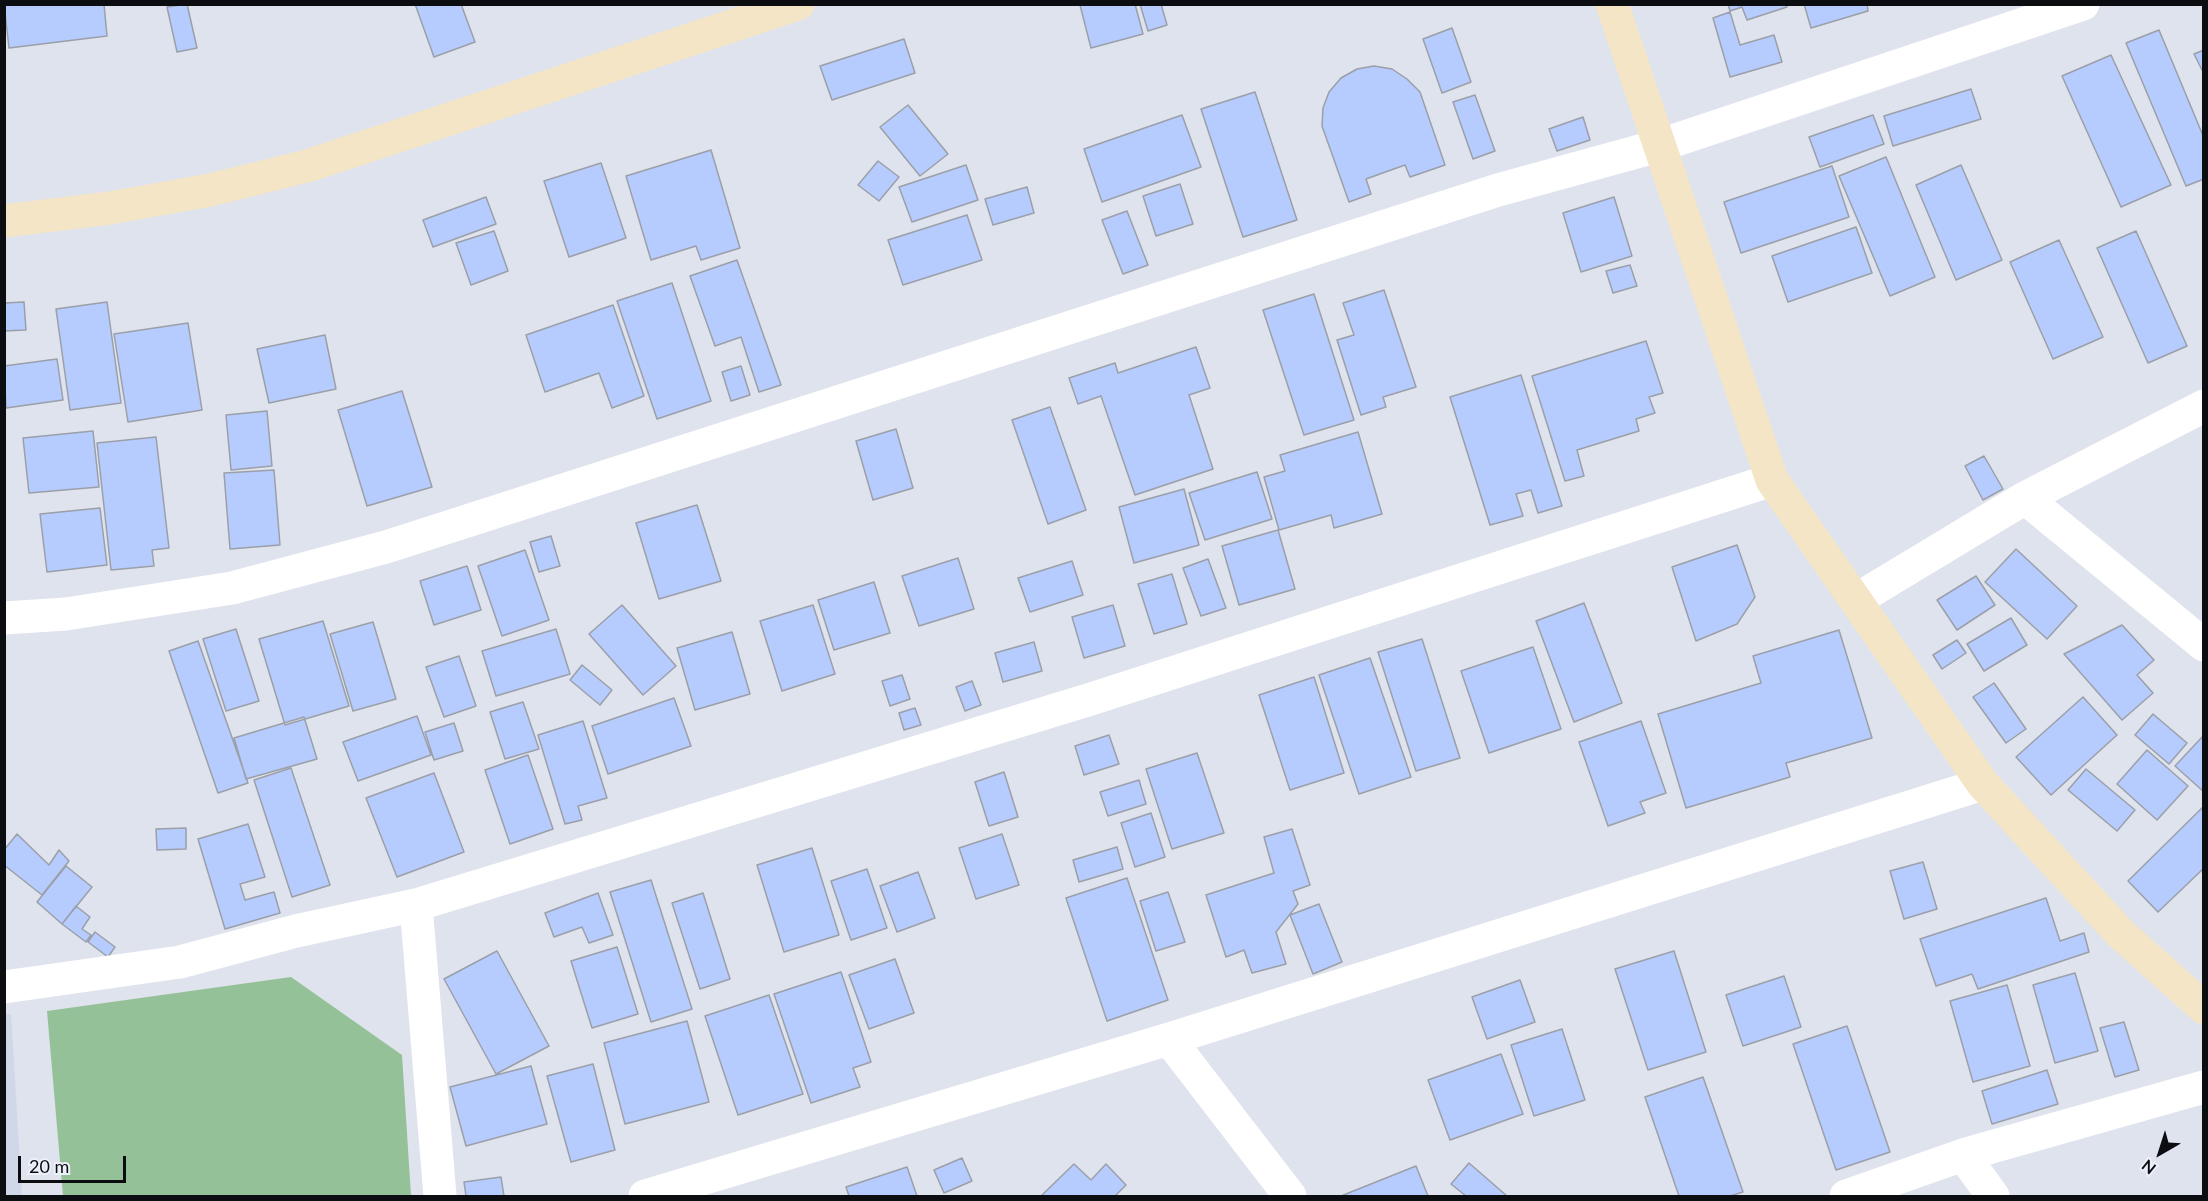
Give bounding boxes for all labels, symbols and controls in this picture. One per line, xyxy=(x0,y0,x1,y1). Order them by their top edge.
north arrow xyxy=(2130,1123,2190,1183)
scale bar xyxy=(21,1144,129,1182)
text: 20 m xyxy=(29,1155,69,1177)
text: N xyxy=(2138,1156,2159,1179)

